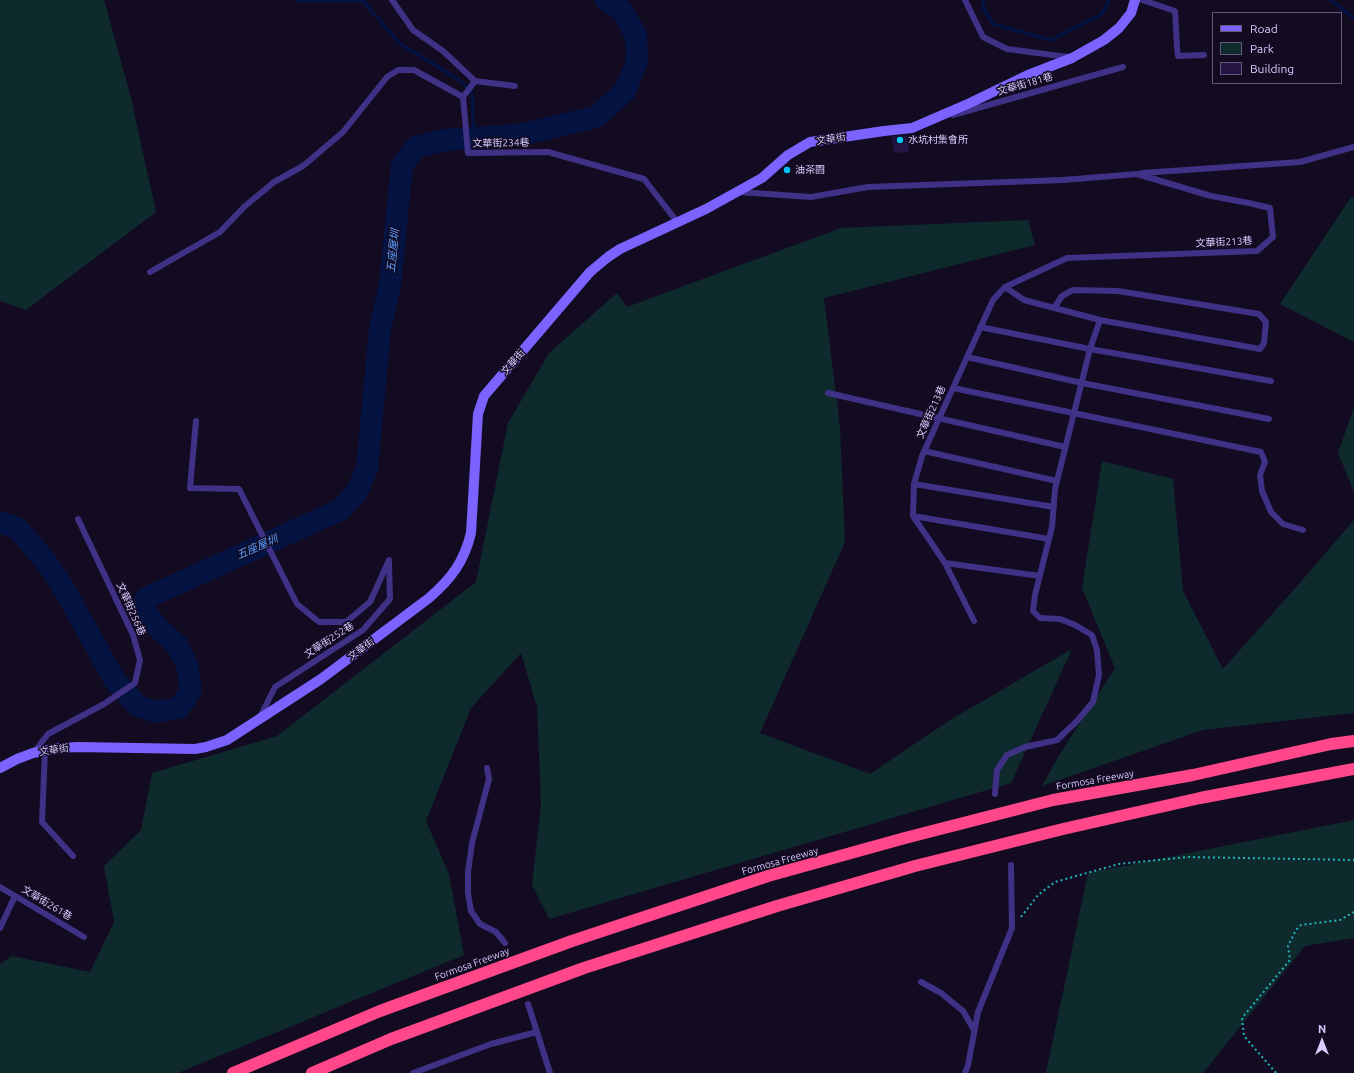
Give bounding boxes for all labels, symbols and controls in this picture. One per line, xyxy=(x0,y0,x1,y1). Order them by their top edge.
legend xyxy=(1212,12,1342,84)
text: Road xyxy=(1250,22,1278,35)
text: Park xyxy=(1250,42,1274,55)
text: Building xyxy=(1250,62,1294,75)
street label: 文華街181巷 xyxy=(996,70,1054,98)
street label: 文華街 xyxy=(815,131,847,147)
place label: 水坑村集會所 xyxy=(908,134,968,146)
marker: 水坑村集會所 xyxy=(895,135,905,145)
street label: 文華街234巷 xyxy=(472,137,530,149)
place label: 油茶園 xyxy=(795,164,825,176)
marker: 油茶園 xyxy=(782,165,792,175)
water label: 五座屋圳 xyxy=(384,228,402,274)
street label: 文華街213巷 xyxy=(1195,235,1253,249)
street label: 文華街 xyxy=(499,347,527,377)
street label: 文華街213巷 xyxy=(914,384,948,440)
water label: 五座屋圳 xyxy=(234,532,280,562)
street label: 文華街256巷 xyxy=(114,581,148,637)
street label: 文華街252巷 xyxy=(302,619,356,661)
street label: 文華街 xyxy=(345,635,377,663)
street label: 文華街 xyxy=(38,742,70,758)
street label: Formosa Freeway xyxy=(1055,767,1135,793)
street label: Formosa Freeway xyxy=(740,844,820,878)
street label: 文華街261巷 xyxy=(20,883,74,923)
street label: Formosa Freeway xyxy=(433,945,511,983)
north arrow xyxy=(1302,1021,1342,1061)
text: N xyxy=(1318,1023,1326,1035)

